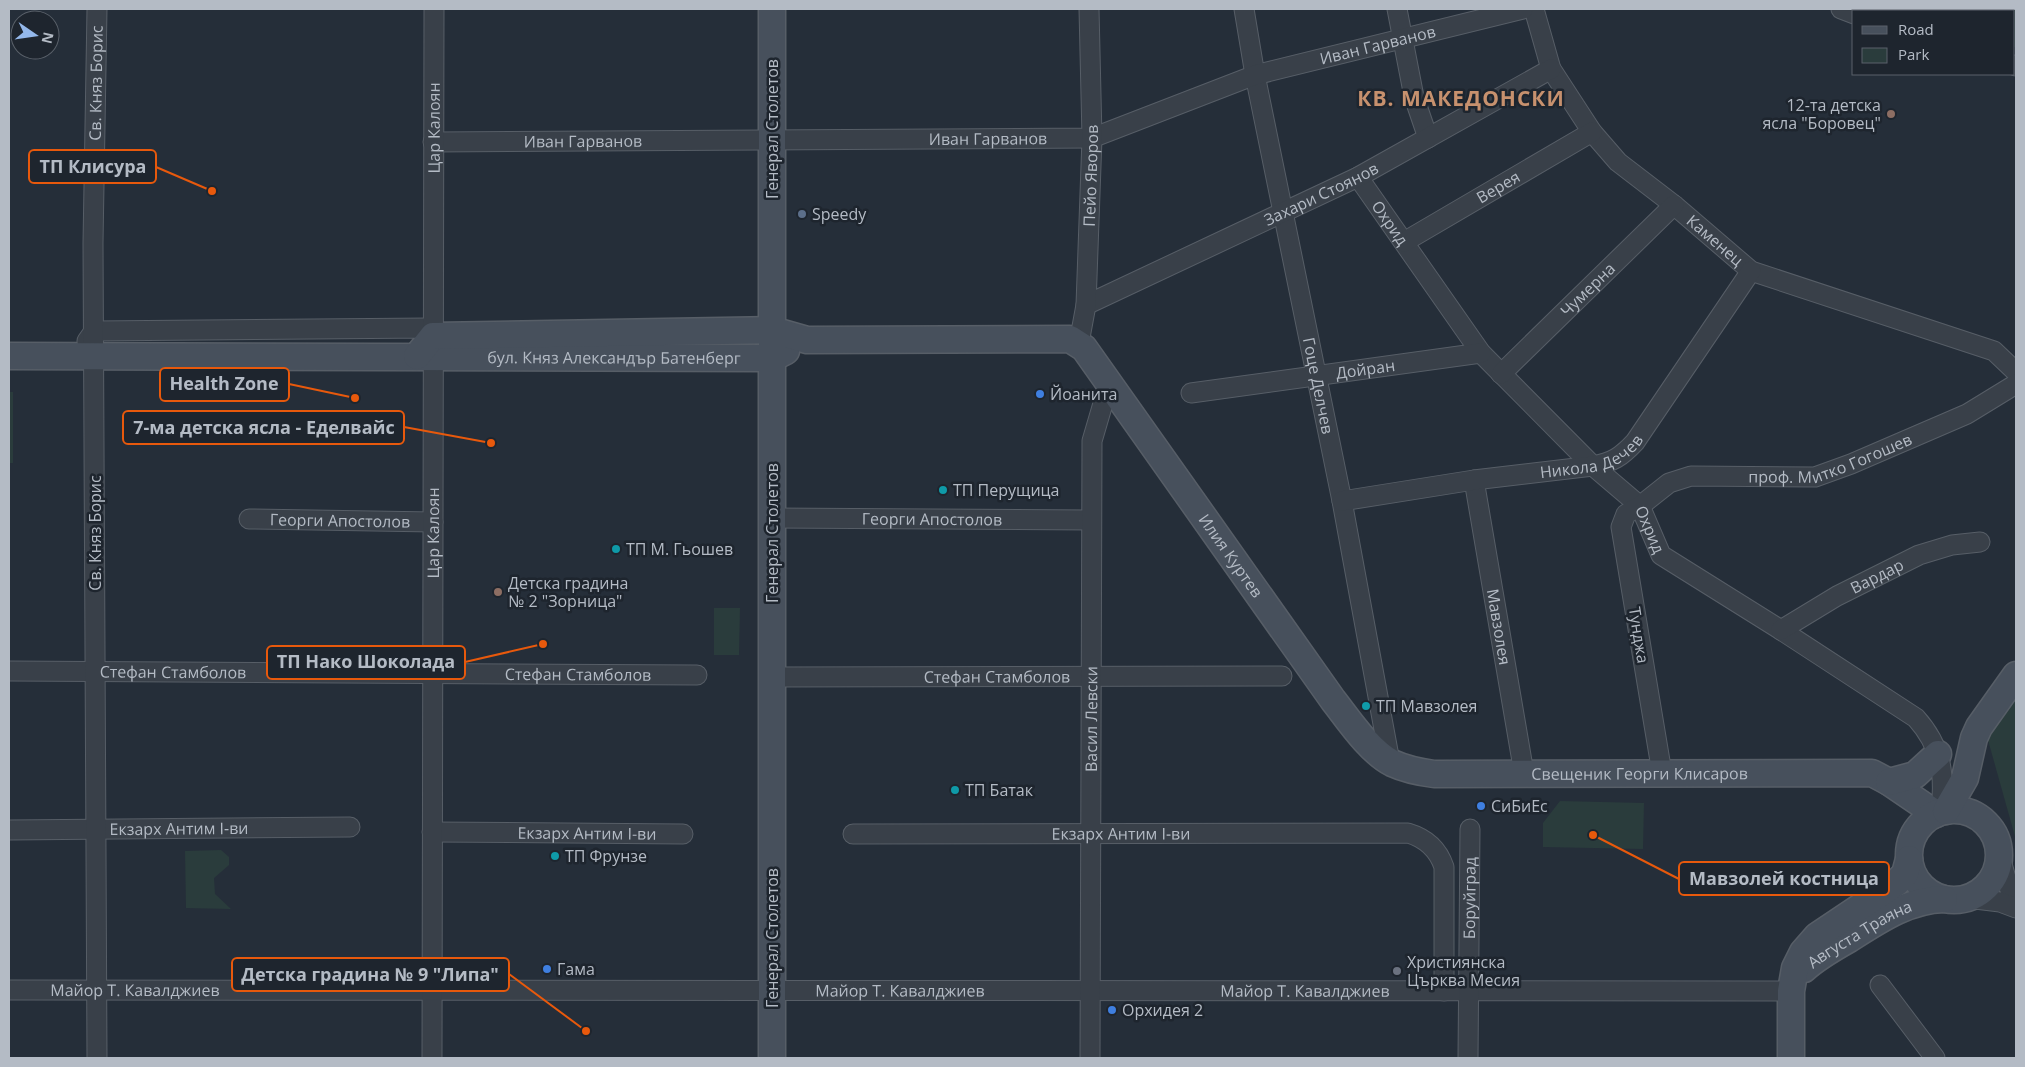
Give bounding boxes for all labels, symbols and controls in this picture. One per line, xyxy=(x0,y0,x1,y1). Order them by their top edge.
north arrow xyxy=(10,10,60,60)
legend xyxy=(1852,10,2015,75)
text: Road xyxy=(1898,19,1934,39)
street label: Иван Гарванов xyxy=(1317,20,1438,70)
street label: Св. Княз Борис xyxy=(84,25,108,141)
text: N xyxy=(38,30,59,46)
text: Park xyxy=(1898,44,1929,64)
street label: Генерал Столетов xyxy=(761,59,783,199)
street label: Цар Калоян xyxy=(423,82,445,174)
district label: КВ. МАКЕДОНСКИ xyxy=(1357,84,1565,112)
place label: 12-та детска ясла "Боровец" xyxy=(1763,94,1881,134)
marker: 12-та детска ясла "Боровец" xyxy=(1885,108,1897,120)
street label: Пейо Яворов xyxy=(1078,124,1103,227)
street label: Иван Гарванов xyxy=(929,127,1047,150)
street label: Иван Гарванов xyxy=(524,130,642,152)
callout: ТП Клисура xyxy=(29,150,156,183)
text: ТП Клисура xyxy=(40,154,146,178)
street label: Захари Стоянов xyxy=(1260,157,1382,231)
street label: Верея xyxy=(1472,166,1524,208)
street label: Охрид xyxy=(1367,196,1413,250)
place label: Speedy xyxy=(812,203,867,225)
marker: Speedy xyxy=(796,208,808,220)
street label: Каменец xyxy=(1682,210,1748,271)
street label: Чумерна xyxy=(1555,258,1620,321)
street label: Гоце Делчев xyxy=(1298,335,1339,436)
street label: бул. Княз Александър Батенберг xyxy=(487,346,741,369)
street label: Дойран xyxy=(1334,354,1396,384)
callout: Health Zone xyxy=(160,368,289,401)
text: Health Zone xyxy=(169,371,279,395)
place label: Йоанита xyxy=(1050,383,1117,405)
marker: Йоанита xyxy=(1034,388,1046,400)
callout: 7-ма детска ясла - Еделвайс xyxy=(123,411,404,444)
text: 7-ма детска ясла - Еделвайс xyxy=(133,415,395,439)
street label: проф. Митко Гогошев xyxy=(1748,428,1915,488)
street label: Никола Дечев xyxy=(1539,430,1648,483)
street label: Генерал Столетов xyxy=(761,463,783,603)
street label: Св. Княз Борис xyxy=(84,475,106,591)
place label: ТП Перущица xyxy=(953,479,1060,501)
marker: ТП Перущица xyxy=(937,484,949,496)
street label: Цар Калоян xyxy=(422,487,444,579)
street label: Охрид xyxy=(1630,502,1670,557)
street label: Георги Апостолов xyxy=(270,508,410,533)
street label: Георги Апостолов xyxy=(862,508,1002,530)
street label: Илия Куртев xyxy=(1194,509,1268,602)
place label: ТП М. Гьошев xyxy=(626,538,733,560)
marker: ТП М. Гьошев xyxy=(610,543,622,555)
street label: Вардар xyxy=(1846,554,1907,599)
place label: Детска градина № 2 "Зорница" xyxy=(508,572,628,612)
marker: Детска градина № 2 "Зорница" xyxy=(492,586,504,598)
street label: Мавзолея xyxy=(1482,587,1516,667)
street label: Тунджа xyxy=(1624,605,1654,665)
callout: ТП Нако Шоколада xyxy=(267,646,465,679)
text: ТП Нако Шоколада xyxy=(277,649,455,673)
street label: Стефан Стамболов xyxy=(100,661,246,683)
street label: Стефан Стамболов xyxy=(505,663,651,686)
street label: Стефан Стамболов xyxy=(924,665,1070,688)
street label: Васил Левски xyxy=(1080,666,1102,772)
place label: ТП Мавзолея xyxy=(1376,695,1477,717)
marker: ТП Мавзолея xyxy=(1360,700,1372,712)
street label: Свещеник Георги Клисаров xyxy=(1531,762,1748,785)
place label: ТП Батак xyxy=(965,779,1034,801)
marker: ТП Батак xyxy=(949,784,961,796)
place label: СиБиЕс xyxy=(1491,795,1548,817)
marker: СиБиЕс xyxy=(1475,800,1487,812)
street label: Екзарх Антим I-ви xyxy=(109,817,249,840)
street label: Екзарх Антим I-ви xyxy=(517,822,657,845)
street label: Екзарх Антим I-ви xyxy=(1052,822,1190,845)
place label: ТП Фрунзе xyxy=(565,845,647,867)
marker: ТП Фрунзе xyxy=(549,850,561,862)
street label: Боруйград xyxy=(1458,857,1481,939)
callout: Мавзолей костница xyxy=(1679,862,1889,895)
text: Мавзолей костница xyxy=(1689,866,1879,890)
street label: Генерал Столетов xyxy=(761,868,783,1008)
street label: Августа Траяна xyxy=(1803,895,1915,973)
place label: Християнска Църква Месия xyxy=(1407,951,1520,991)
callout: Детска градина № 9 "Липа" xyxy=(232,958,509,991)
place label: Гама xyxy=(557,958,595,980)
text: Детска градина № 9 "Липа" xyxy=(241,962,499,986)
marker: Гама xyxy=(541,963,553,975)
marker: Християнска Църква Месия xyxy=(1391,965,1403,977)
street label: Майор Т. Кавалджиев xyxy=(50,979,220,1001)
street label: Майор Т. Кавалджиев xyxy=(815,979,985,1002)
street label: Майор Т. Кавалджиев xyxy=(1220,980,1390,1002)
place label: Орхидея 2 xyxy=(1122,999,1203,1021)
marker: Орхидея 2 xyxy=(1106,1004,1118,1016)

